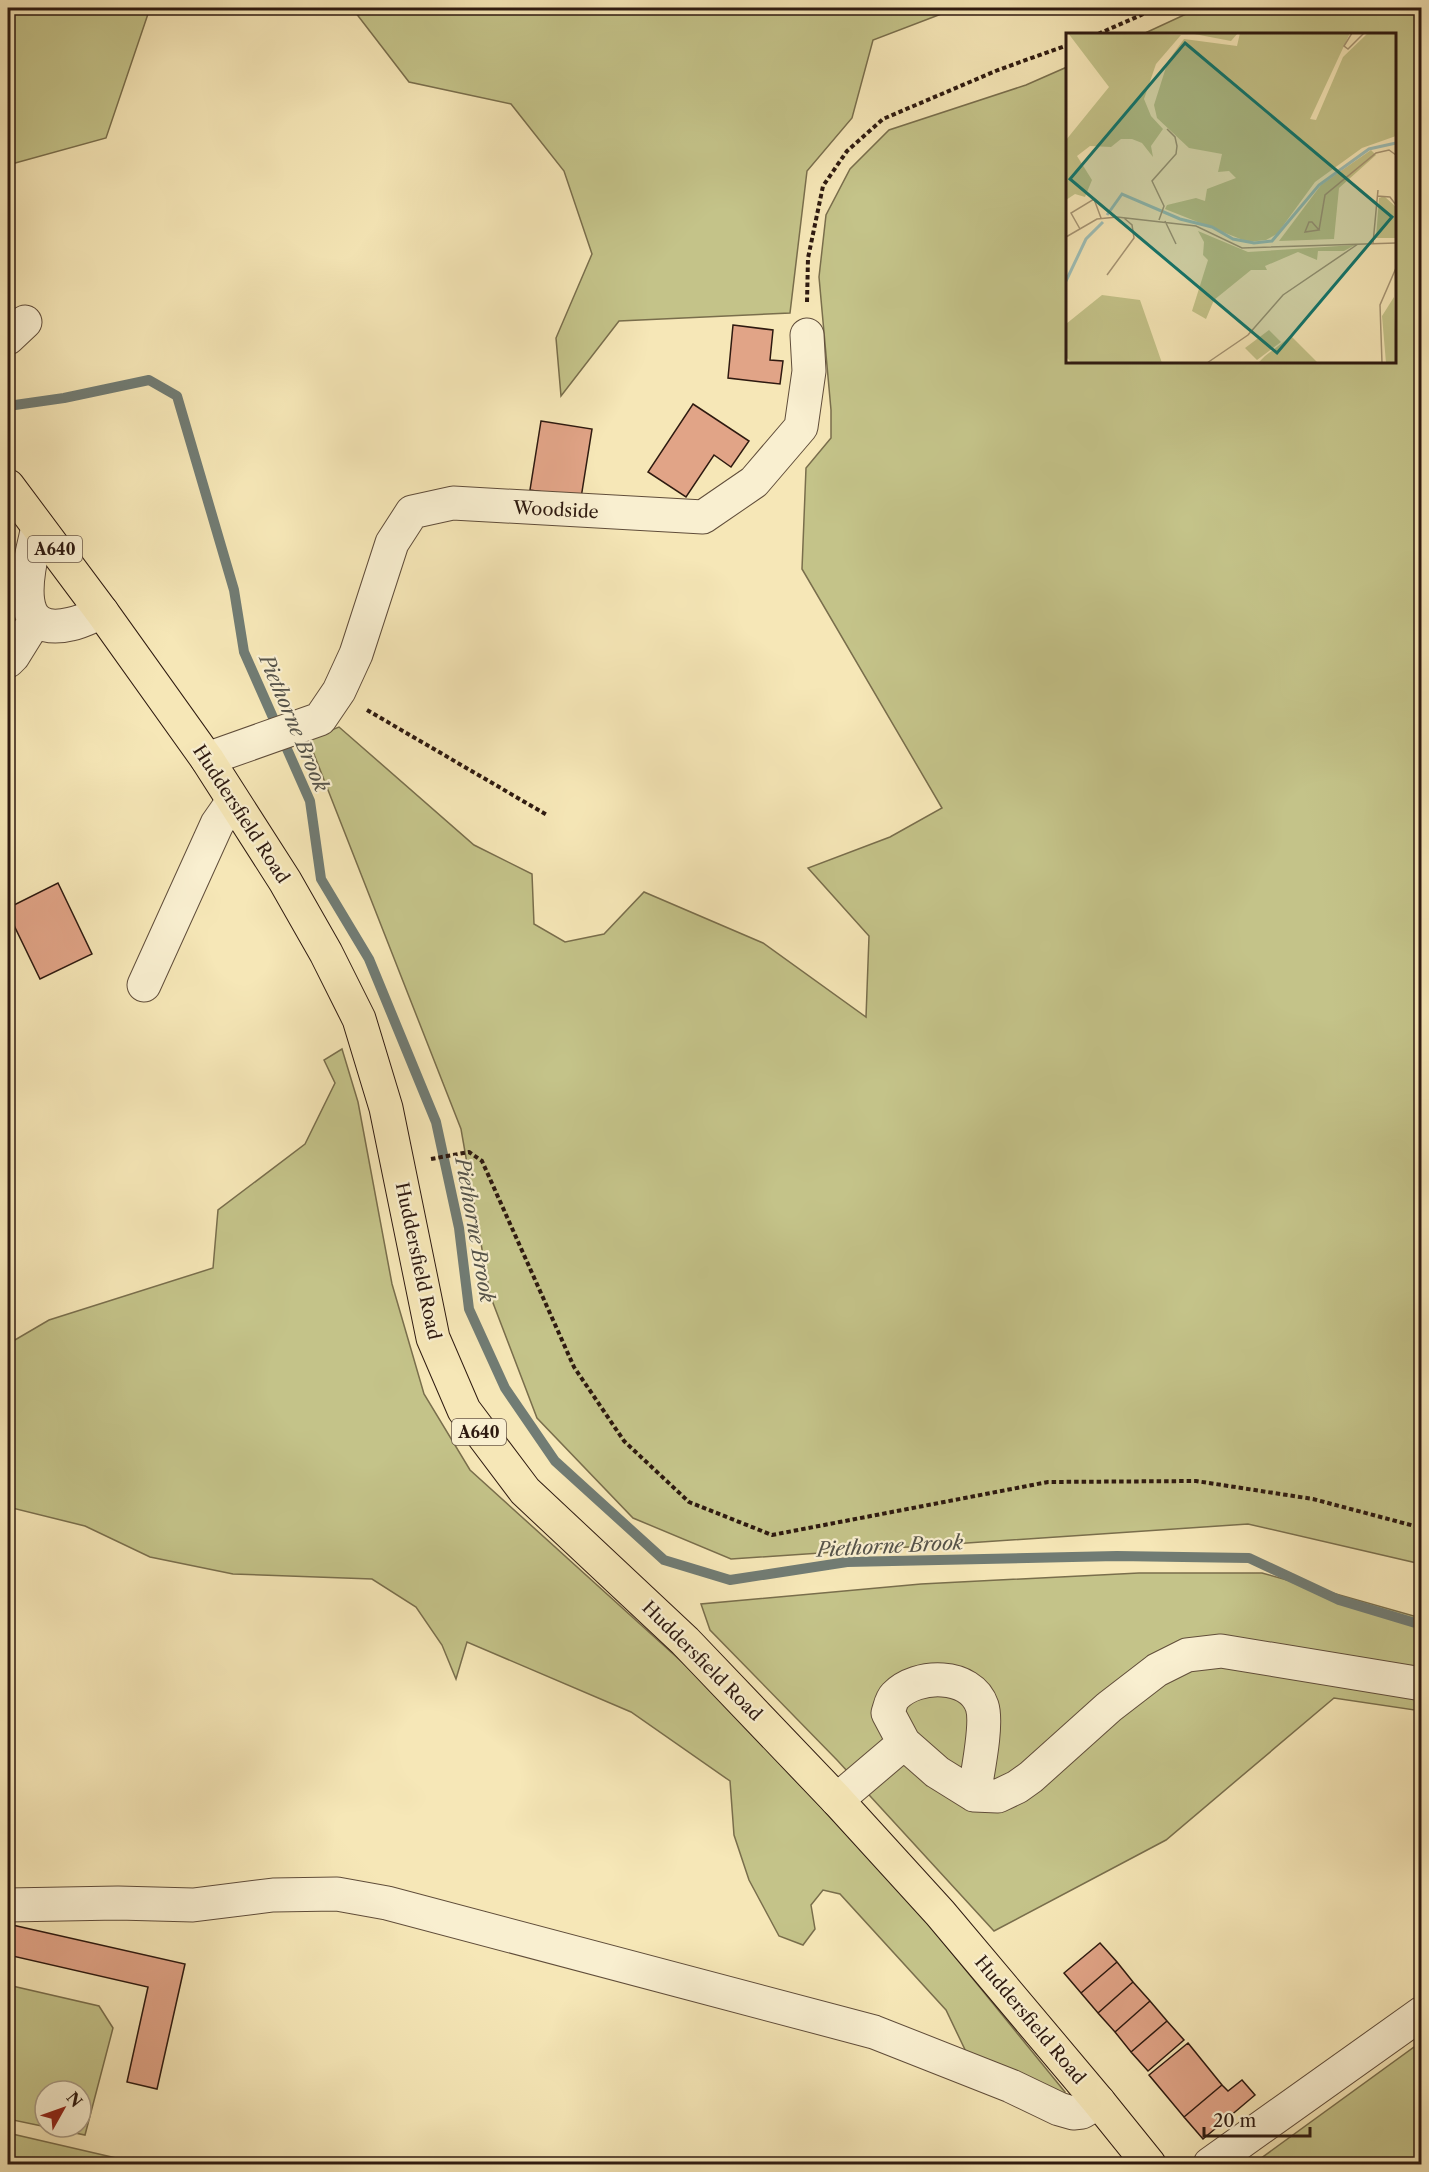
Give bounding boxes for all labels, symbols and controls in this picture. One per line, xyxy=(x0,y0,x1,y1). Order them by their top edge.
inset map xyxy=(1066,33,1396,363)
street label: Woodside xyxy=(512,497,599,523)
road number: A640 xyxy=(28,536,82,562)
water label: Piethorne Brook xyxy=(254,649,334,796)
street label: Huddersfield Road xyxy=(188,741,294,887)
water label: Piethorne Brook xyxy=(450,1154,500,1305)
street label: Huddersfield Road xyxy=(391,1180,445,1342)
road number: A640 xyxy=(452,1419,506,1445)
water label: Piethorne Brook xyxy=(814,1530,964,1562)
street label: Huddersfield Road xyxy=(637,1596,767,1726)
street label: Huddersfield Road xyxy=(970,1951,1090,2089)
north arrow xyxy=(33,2079,93,2139)
text: N xyxy=(62,2088,87,2111)
scale bar xyxy=(1204,2100,1310,2138)
text: 20 m xyxy=(1213,2110,1257,2132)

